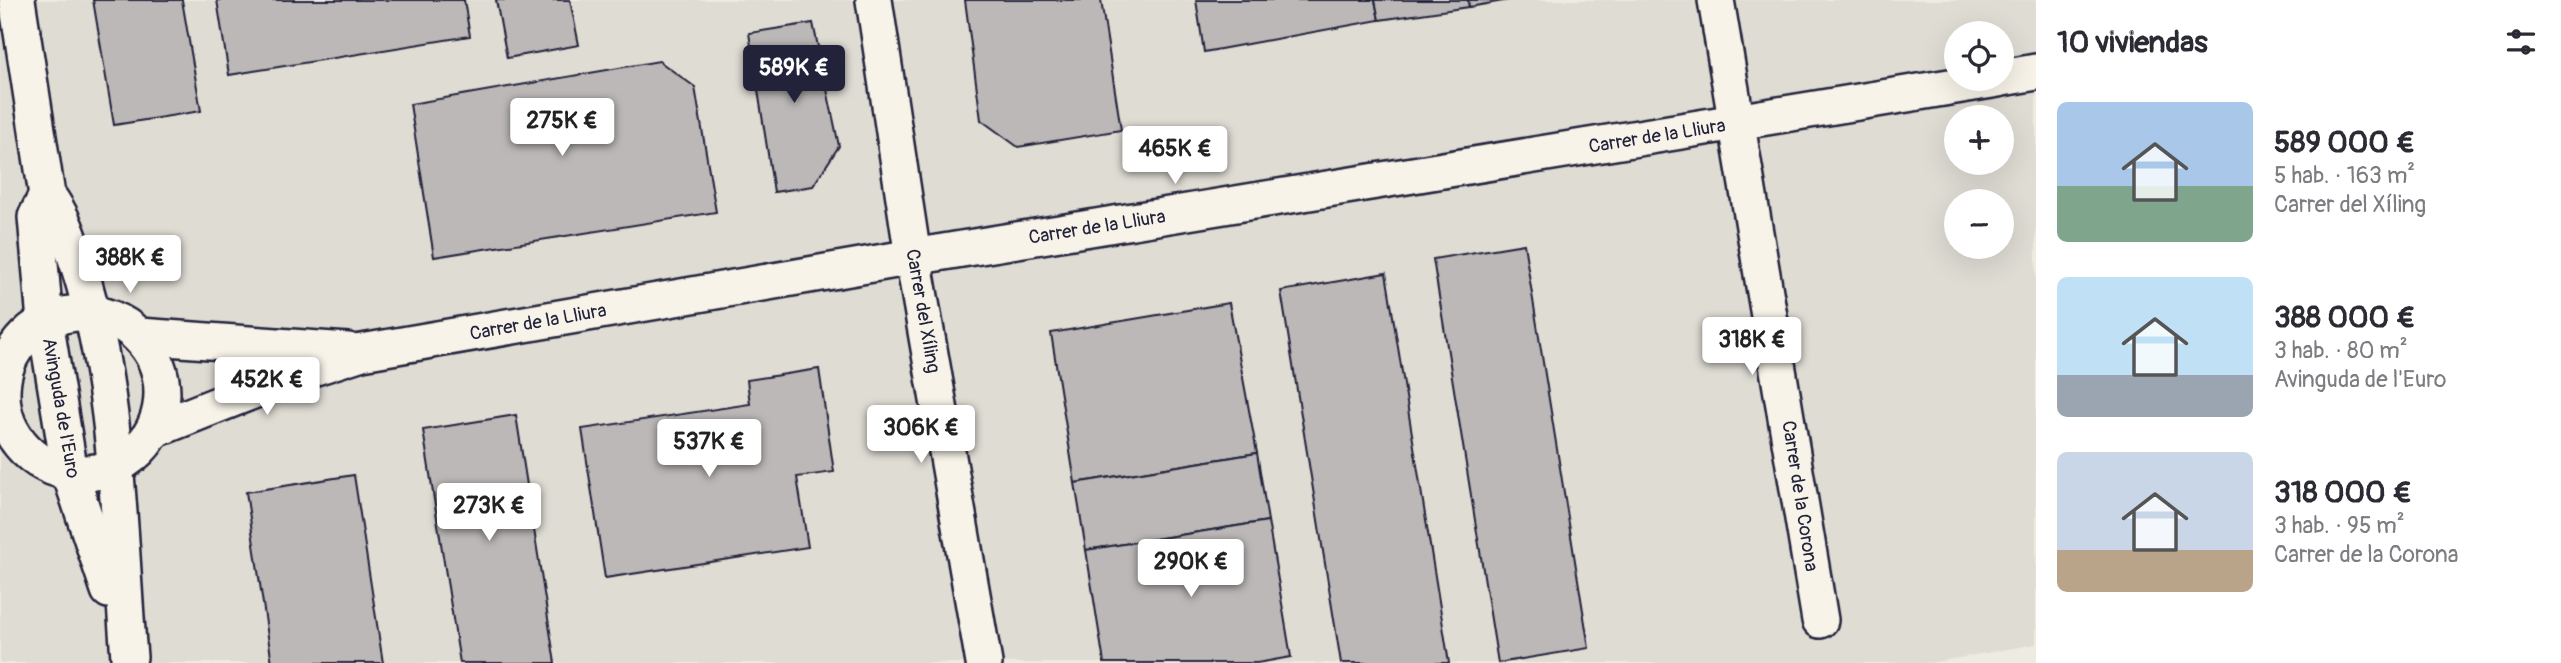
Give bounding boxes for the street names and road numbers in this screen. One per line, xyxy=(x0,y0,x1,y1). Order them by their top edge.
street label: Carrer de la Lliura xyxy=(1587,113,1727,159)
street label: Carrer de la Lliura xyxy=(1027,204,1167,250)
street label: Carrer del Xíling xyxy=(900,247,946,375)
street label: Carrer de la Lliura xyxy=(468,298,608,346)
street label: Avinguda de l'Euro xyxy=(37,336,85,480)
street label: Carrer de la Corona xyxy=(1776,419,1824,573)

